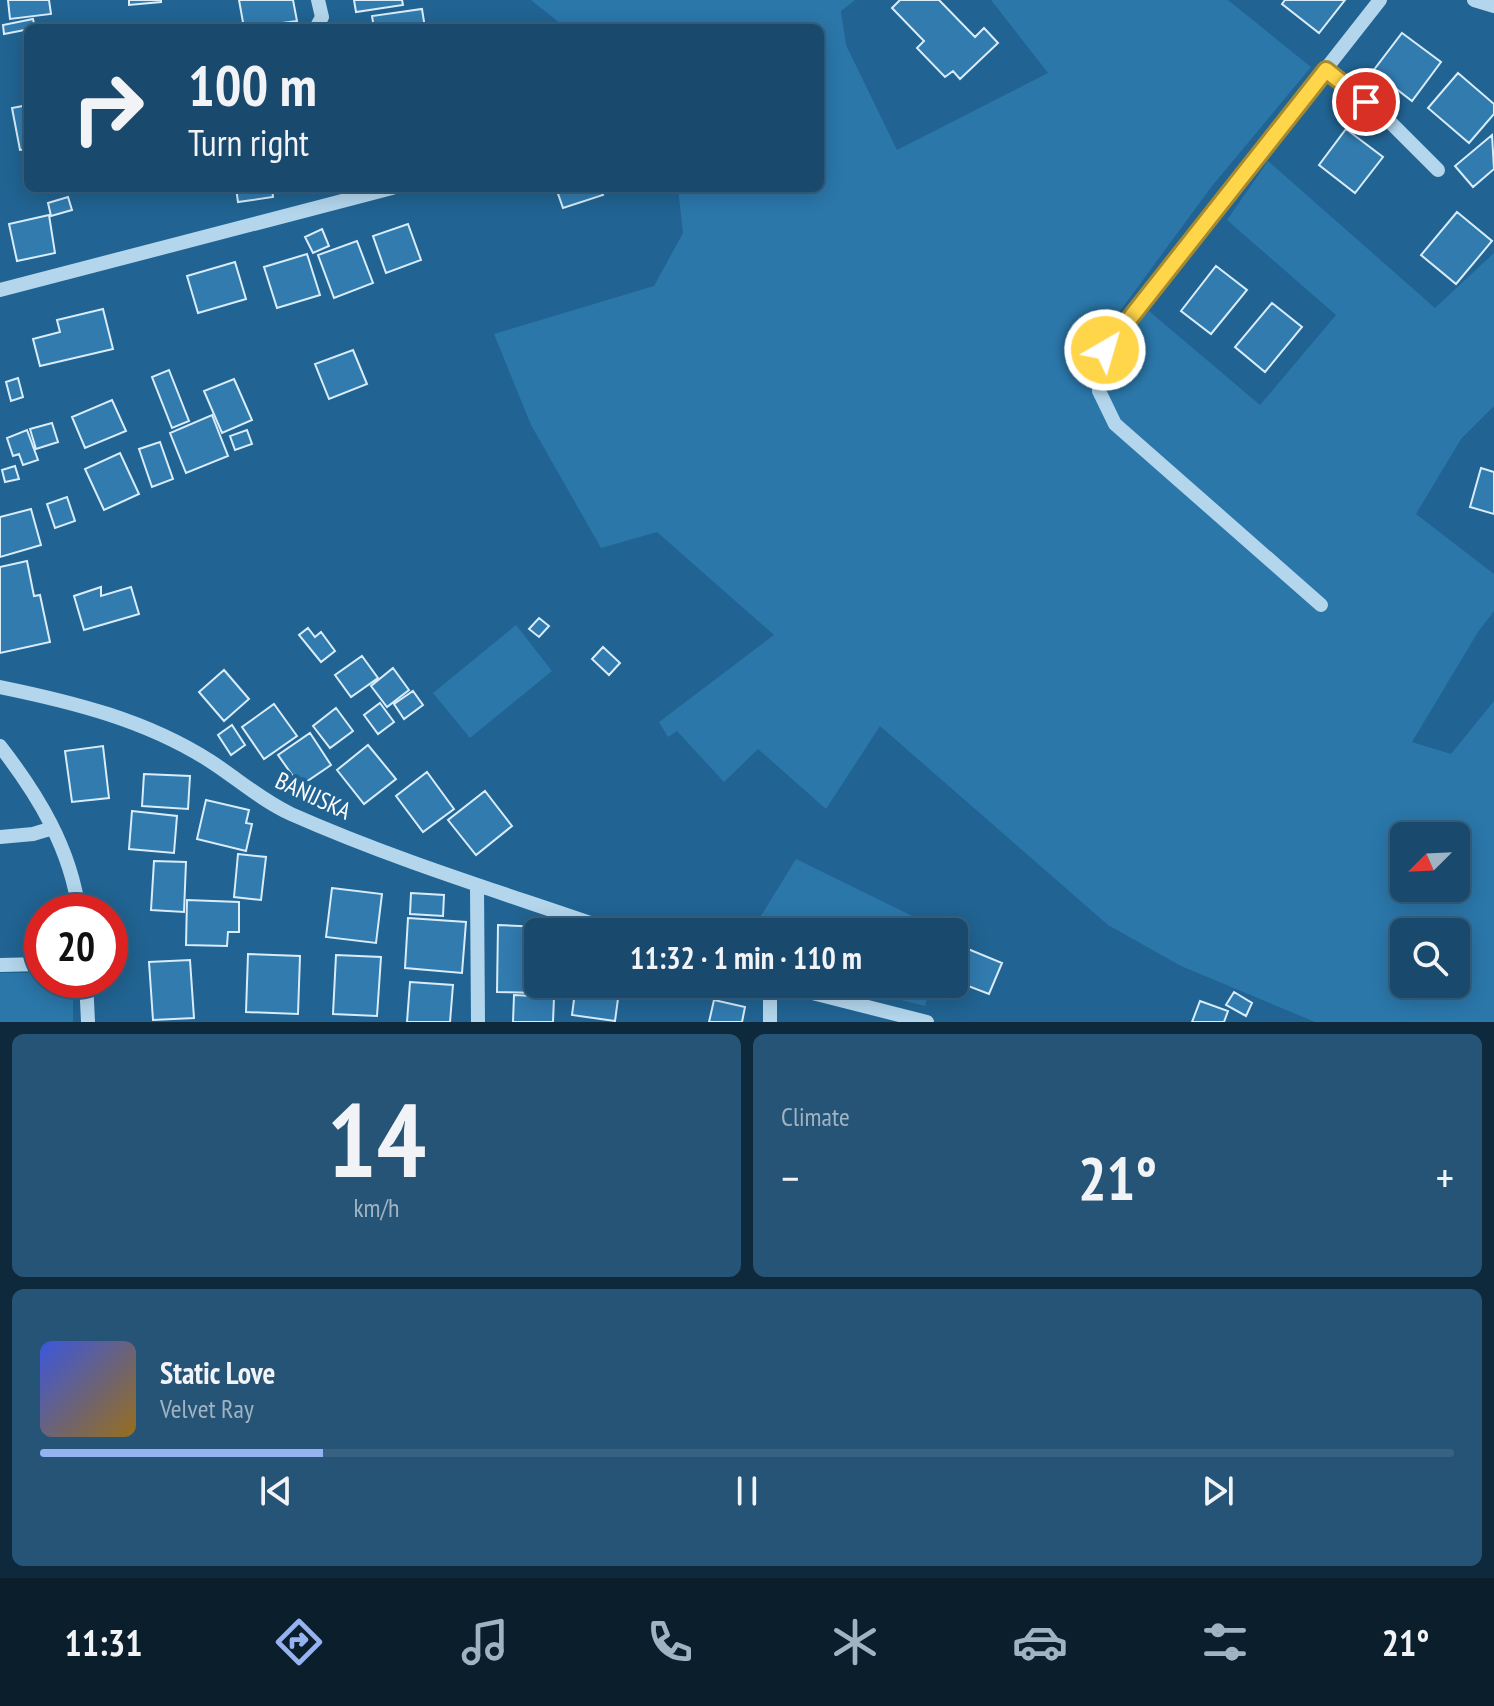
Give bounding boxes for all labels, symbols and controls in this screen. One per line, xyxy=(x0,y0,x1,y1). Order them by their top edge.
text: 100 m xyxy=(188,49,317,121)
icon: right xyxy=(56,56,160,160)
pin xyxy=(1332,68,1400,136)
icon: arrive xyxy=(1344,80,1388,124)
text: Turn right xyxy=(188,119,309,166)
position arrow xyxy=(1063,308,1147,392)
street label: BANIJSKA xyxy=(270,765,357,827)
north arrow xyxy=(1390,822,1470,902)
map controls xyxy=(1390,822,1470,998)
speed limit sign: 20 xyxy=(24,894,128,998)
button: search xyxy=(1390,918,1470,998)
text: 11:32 · 1 min · 110 m xyxy=(630,938,862,977)
text: 14 xyxy=(327,1071,426,1206)
text: Climate xyxy=(781,1100,850,1133)
text: 21° xyxy=(1078,1139,1157,1217)
text: − xyxy=(781,1149,799,1206)
text: + xyxy=(1436,1149,1454,1206)
text: km/h xyxy=(353,1191,400,1224)
text: Static Love xyxy=(160,1353,275,1392)
text: Velvet Ray xyxy=(160,1392,254,1425)
icon: previous xyxy=(254,1469,298,1513)
icon: pause xyxy=(725,1469,769,1513)
icon: next xyxy=(1196,1469,1240,1513)
icon: directions xyxy=(271,1614,327,1670)
icon: music xyxy=(457,1614,513,1670)
icon: phone xyxy=(642,1614,698,1670)
icon: climate xyxy=(827,1614,883,1670)
icon: car xyxy=(1012,1614,1068,1670)
icon: filters xyxy=(1197,1614,1253,1670)
text: 11:31 xyxy=(65,1619,142,1666)
text: 21° xyxy=(1382,1619,1429,1666)

